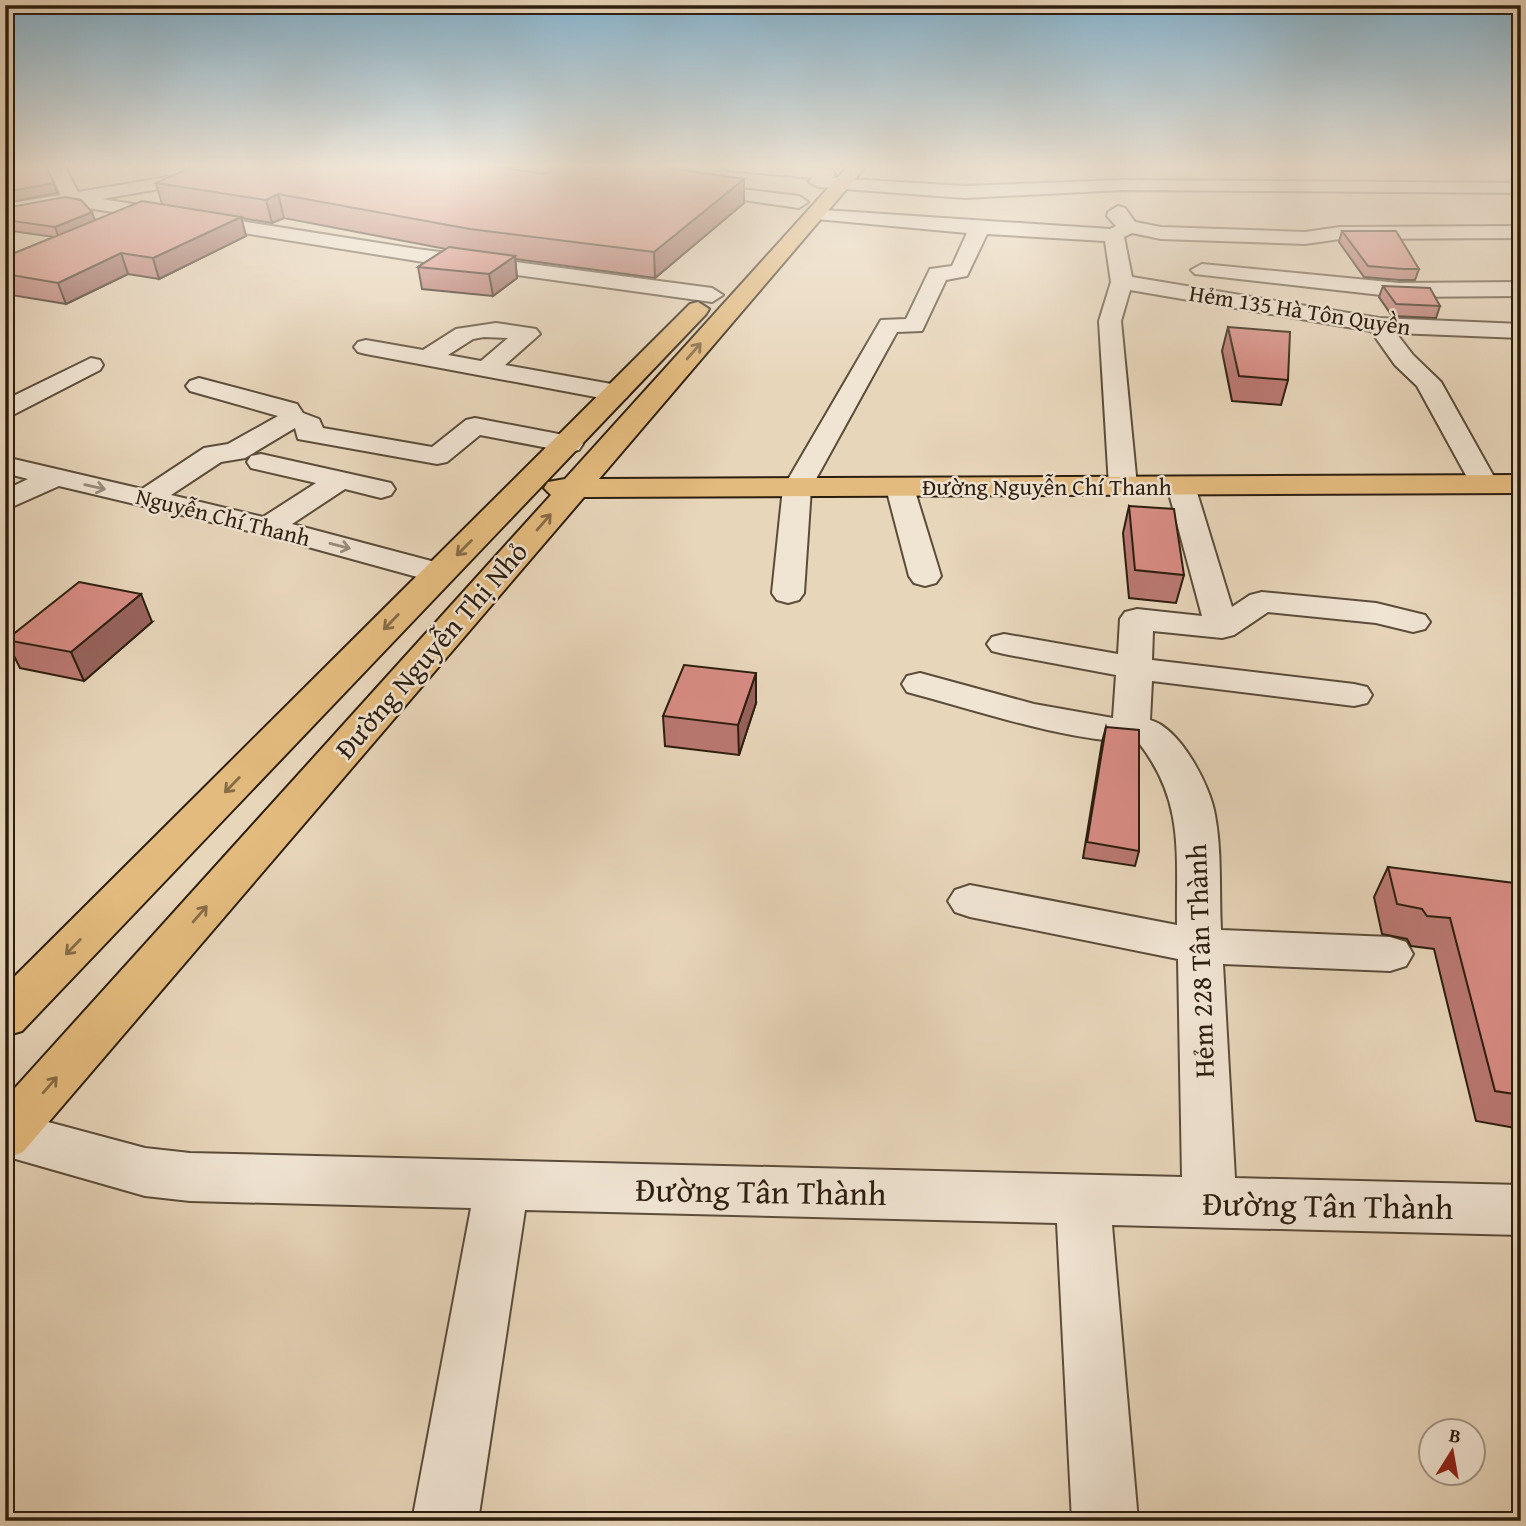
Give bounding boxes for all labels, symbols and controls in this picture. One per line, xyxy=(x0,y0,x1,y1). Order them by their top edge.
street label: Hẻm 135 Hà Tôn Quyền xyxy=(1187,276,1413,343)
one-way arrow xyxy=(686,343,703,360)
street label: Đường Nguyễn Chí Thanh xyxy=(922,470,1172,503)
street label: Nguyễn Chí Thanh xyxy=(132,479,314,554)
one-way arrow xyxy=(84,481,106,494)
one-way arrow xyxy=(536,513,552,531)
street label: Đường Nguyễn Thị Nhỏ xyxy=(325,532,537,767)
one-way arrow xyxy=(456,539,473,556)
one-way arrow xyxy=(328,540,351,553)
one-way arrow xyxy=(383,613,400,630)
one-way arrow xyxy=(224,776,241,793)
street label: Hẻm 228 Tân Thành xyxy=(1175,843,1224,1079)
one-way arrow xyxy=(192,905,208,923)
one-way arrow xyxy=(65,938,82,955)
one-way arrow xyxy=(42,1076,58,1094)
street label: Đường Tân Thành xyxy=(635,1165,887,1217)
street label: Đường Tân Thành xyxy=(1202,1179,1454,1231)
north arrow xyxy=(1418,1418,1488,1488)
text: B xyxy=(1447,1420,1464,1450)

